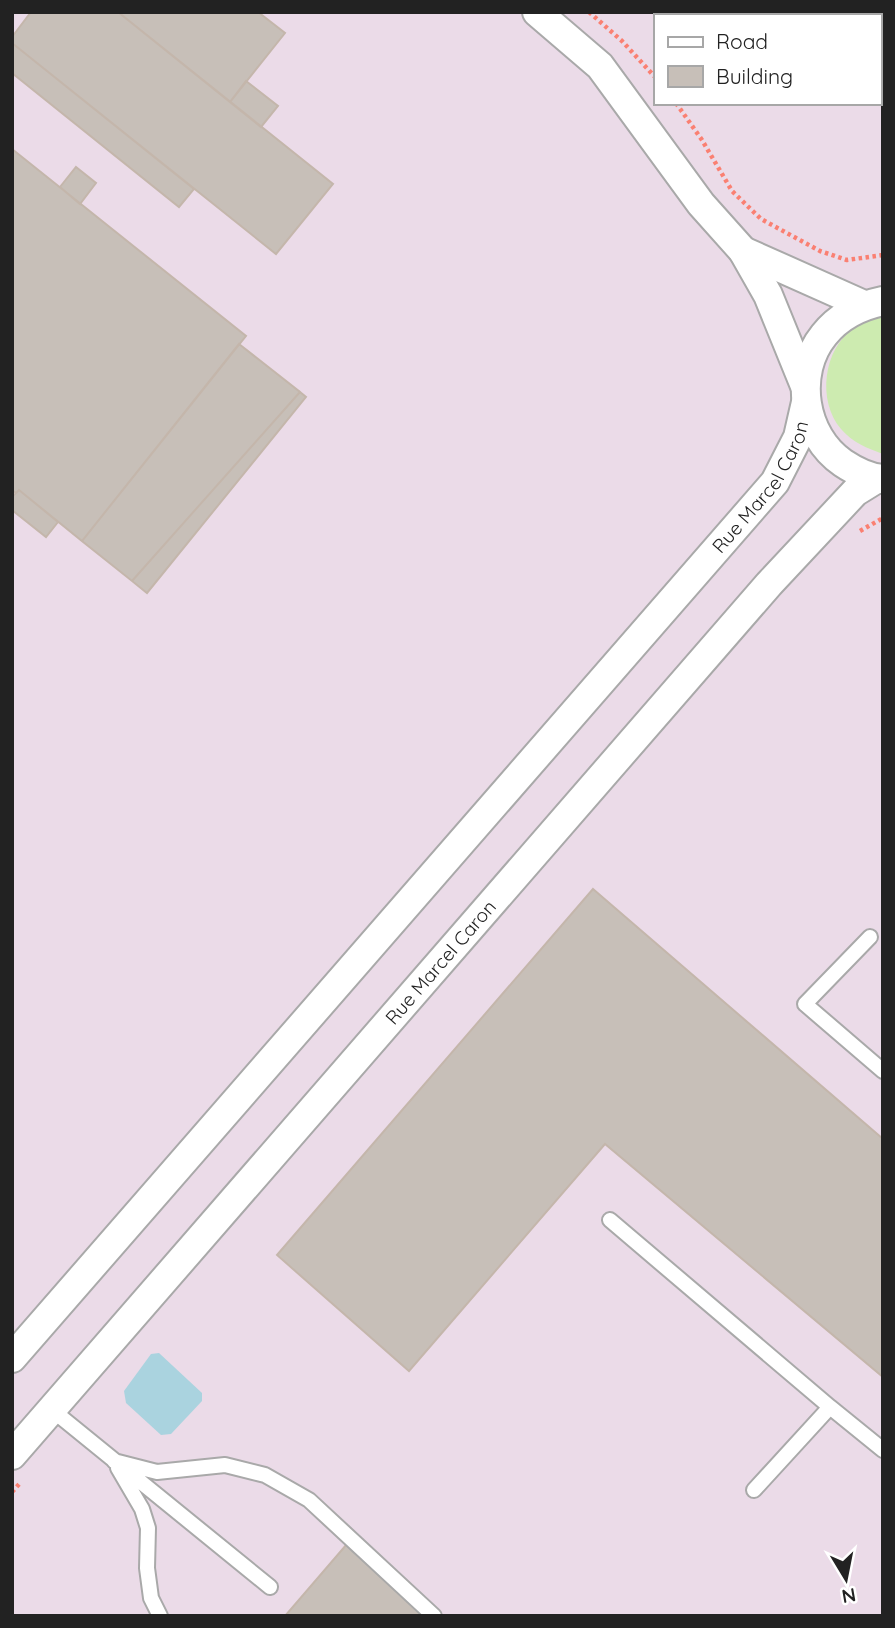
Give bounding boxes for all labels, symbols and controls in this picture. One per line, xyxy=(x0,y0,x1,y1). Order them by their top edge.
legend xyxy=(654,14,881,105)
text: Road xyxy=(716,28,768,54)
text: Building xyxy=(716,63,793,89)
street label: Rue Marcel Caron xyxy=(707,419,813,558)
street label: Rue Marcel Caron xyxy=(380,895,501,1029)
north arrow xyxy=(811,1544,881,1614)
text: N xyxy=(840,1583,858,1609)

